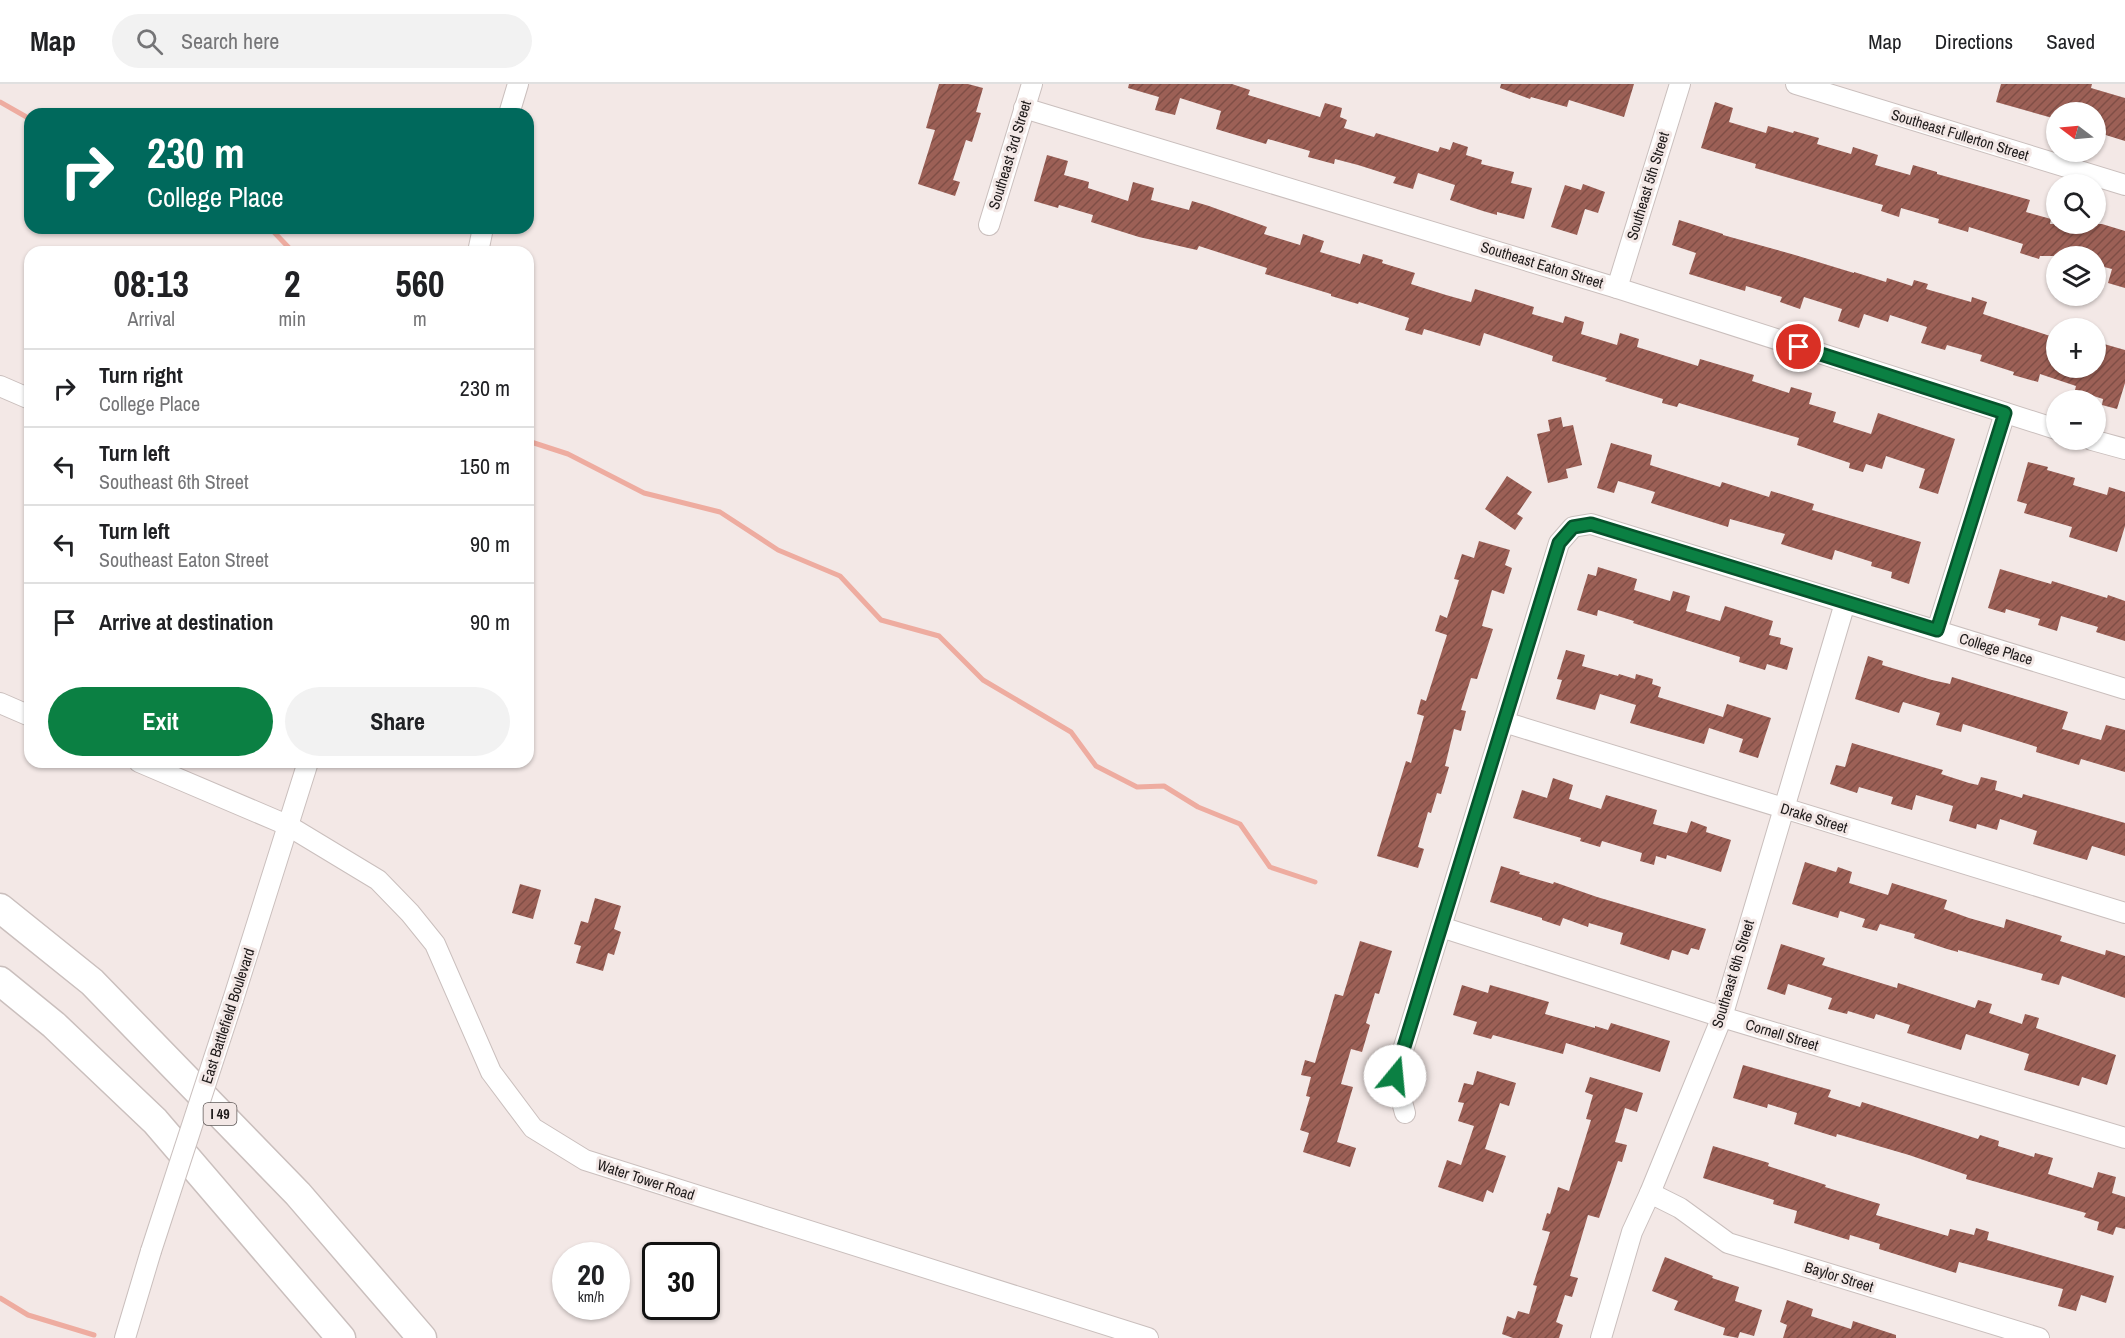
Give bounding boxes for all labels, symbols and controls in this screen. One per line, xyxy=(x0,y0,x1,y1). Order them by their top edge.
search box xyxy=(112,14,532,68)
text: Map xyxy=(30,22,76,60)
icon: search xyxy=(133,25,166,58)
text: Search here xyxy=(181,26,279,56)
text: Map xyxy=(1868,27,1902,56)
text: Directions xyxy=(1935,27,2013,56)
text: Saved xyxy=(2046,27,2095,56)
street label: Southeast 3rd Street xyxy=(983,97,1036,212)
north arrow xyxy=(2046,102,2106,162)
map controls xyxy=(2046,102,2106,450)
street label: Southeast Fullerton Street xyxy=(1889,104,2032,166)
text: 230 m xyxy=(147,125,245,181)
street label: Southeast 5th Street xyxy=(1621,129,1674,243)
icon: right xyxy=(48,132,126,210)
button: search xyxy=(2046,174,2106,234)
text: College Place xyxy=(147,179,284,215)
street label: Southeast Eaton Street xyxy=(1478,236,1607,293)
button: layers xyxy=(2046,246,2106,306)
text: 08:13 xyxy=(113,260,189,308)
text: 2 xyxy=(284,260,300,308)
text: 560 xyxy=(395,260,445,308)
text: Arrival xyxy=(128,305,175,332)
text: min xyxy=(278,305,306,332)
text: m xyxy=(413,305,427,332)
button: + xyxy=(2046,318,2106,378)
pin xyxy=(1773,321,1824,372)
icon: arrive xyxy=(1782,330,1815,363)
text: Turn right xyxy=(99,360,183,390)
icon: right xyxy=(48,372,81,405)
text: 230 m xyxy=(460,373,510,403)
text: College Place xyxy=(99,390,200,417)
button: − xyxy=(2046,390,2106,450)
text: Turn left xyxy=(99,438,170,468)
icon: left xyxy=(48,450,81,483)
text: 150 m xyxy=(460,451,510,481)
text: Southeast 6th Street xyxy=(99,468,249,495)
text: Turn left xyxy=(99,516,170,546)
icon: left xyxy=(48,528,81,561)
text: 90 m xyxy=(470,529,510,559)
text: Southeast Eaton Street xyxy=(99,546,269,573)
icon: arrive xyxy=(48,606,81,639)
text: Arrive at destination xyxy=(99,607,273,637)
text: 90 m xyxy=(470,607,510,637)
street label: College Place xyxy=(1957,627,2036,670)
button: Exit xyxy=(48,687,273,756)
button: Share xyxy=(285,687,510,756)
street label: Drake Street xyxy=(1778,797,1851,838)
street label: Southeast 6th Street xyxy=(1706,917,1759,1031)
street label: East Battlefield Boulevard xyxy=(196,945,259,1086)
street label: Cornell Street xyxy=(1743,1013,1822,1056)
position arrow xyxy=(1363,1044,1427,1108)
road number: I 49 xyxy=(204,1103,236,1125)
street label: Water Tower Road xyxy=(595,1154,698,1205)
speed limit sign: 30 xyxy=(642,1242,720,1320)
text: 20 xyxy=(577,1254,605,1294)
street label: Baylor Street xyxy=(1802,1256,1877,1297)
text: km/h xyxy=(578,1286,604,1307)

